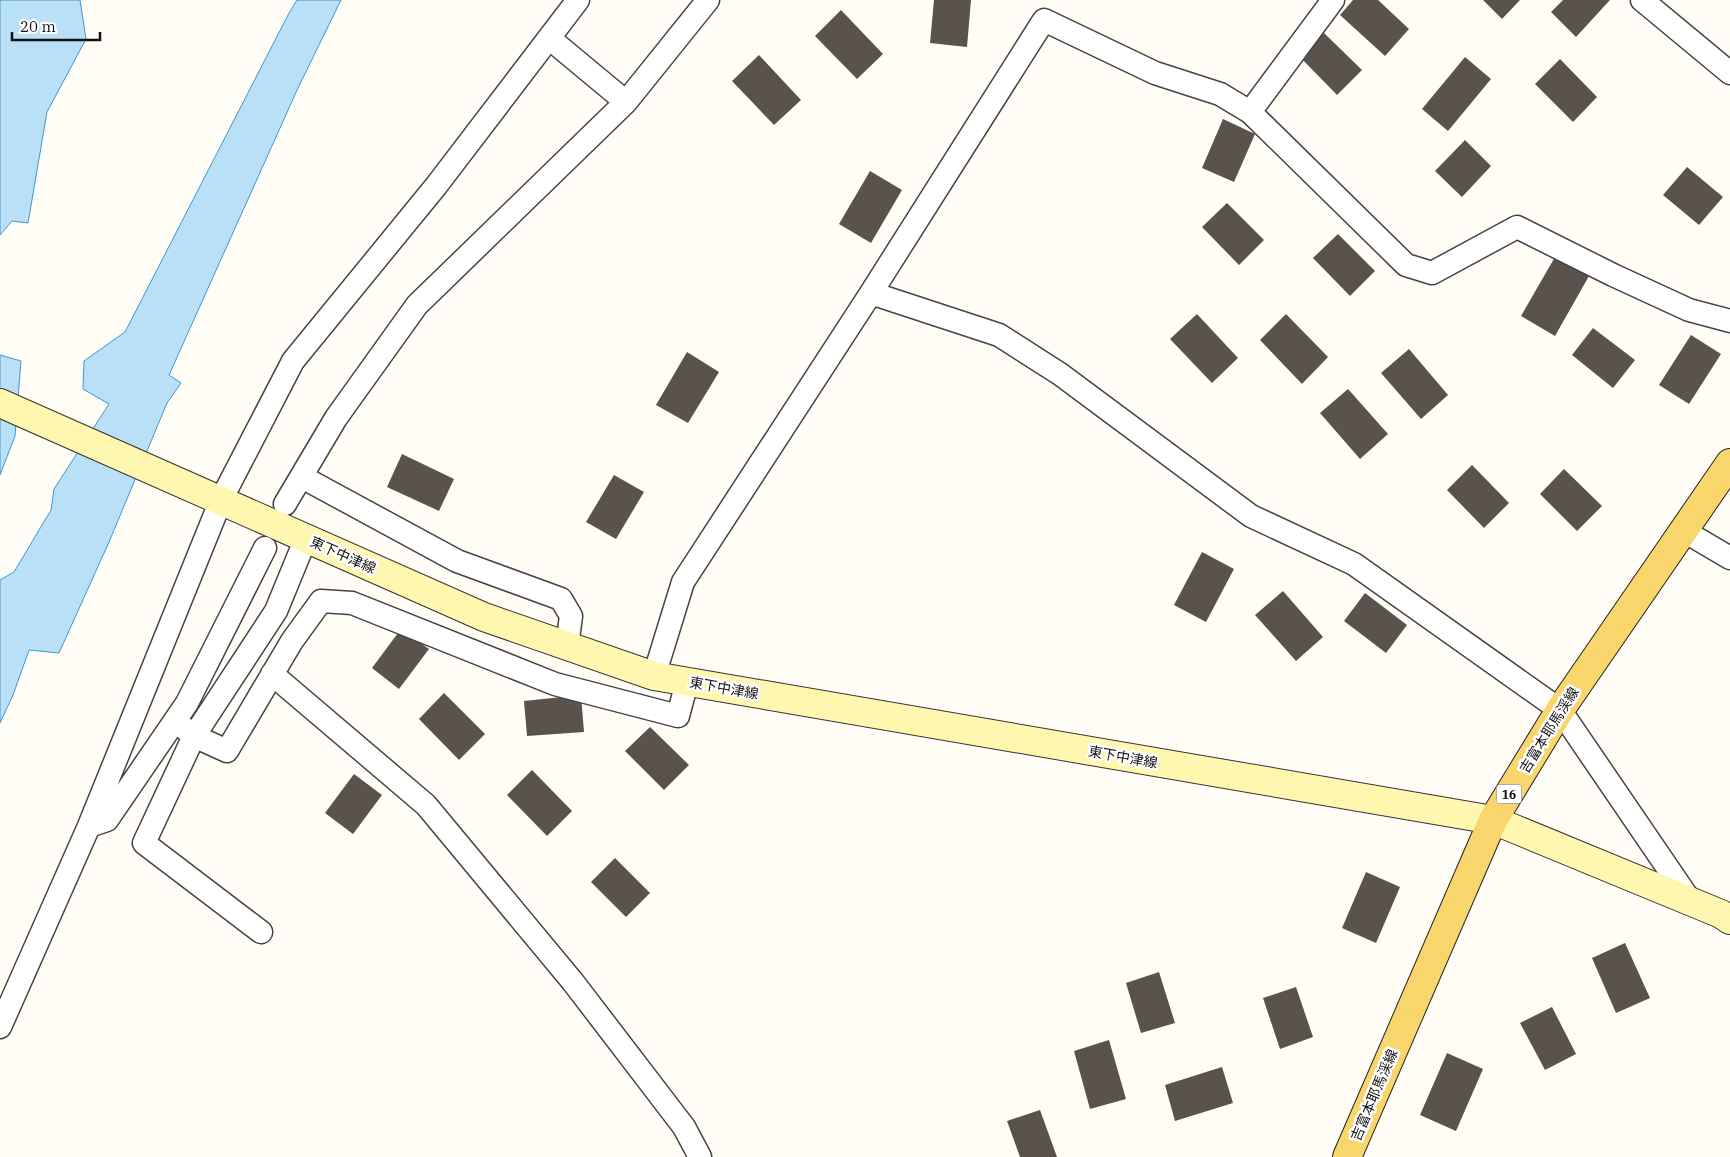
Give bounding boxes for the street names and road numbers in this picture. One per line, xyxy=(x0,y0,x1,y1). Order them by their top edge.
street label: 東下中津線 xyxy=(307,533,379,577)
street label: 東下中津線 xyxy=(688,673,760,703)
street label: 吉富本耶馬渓線 xyxy=(1515,684,1583,776)
street label: 東下中津線 xyxy=(1087,742,1159,772)
road number: 16 xyxy=(1496,784,1522,804)
street label: 吉富本耶馬渓線 xyxy=(1347,1046,1401,1144)

